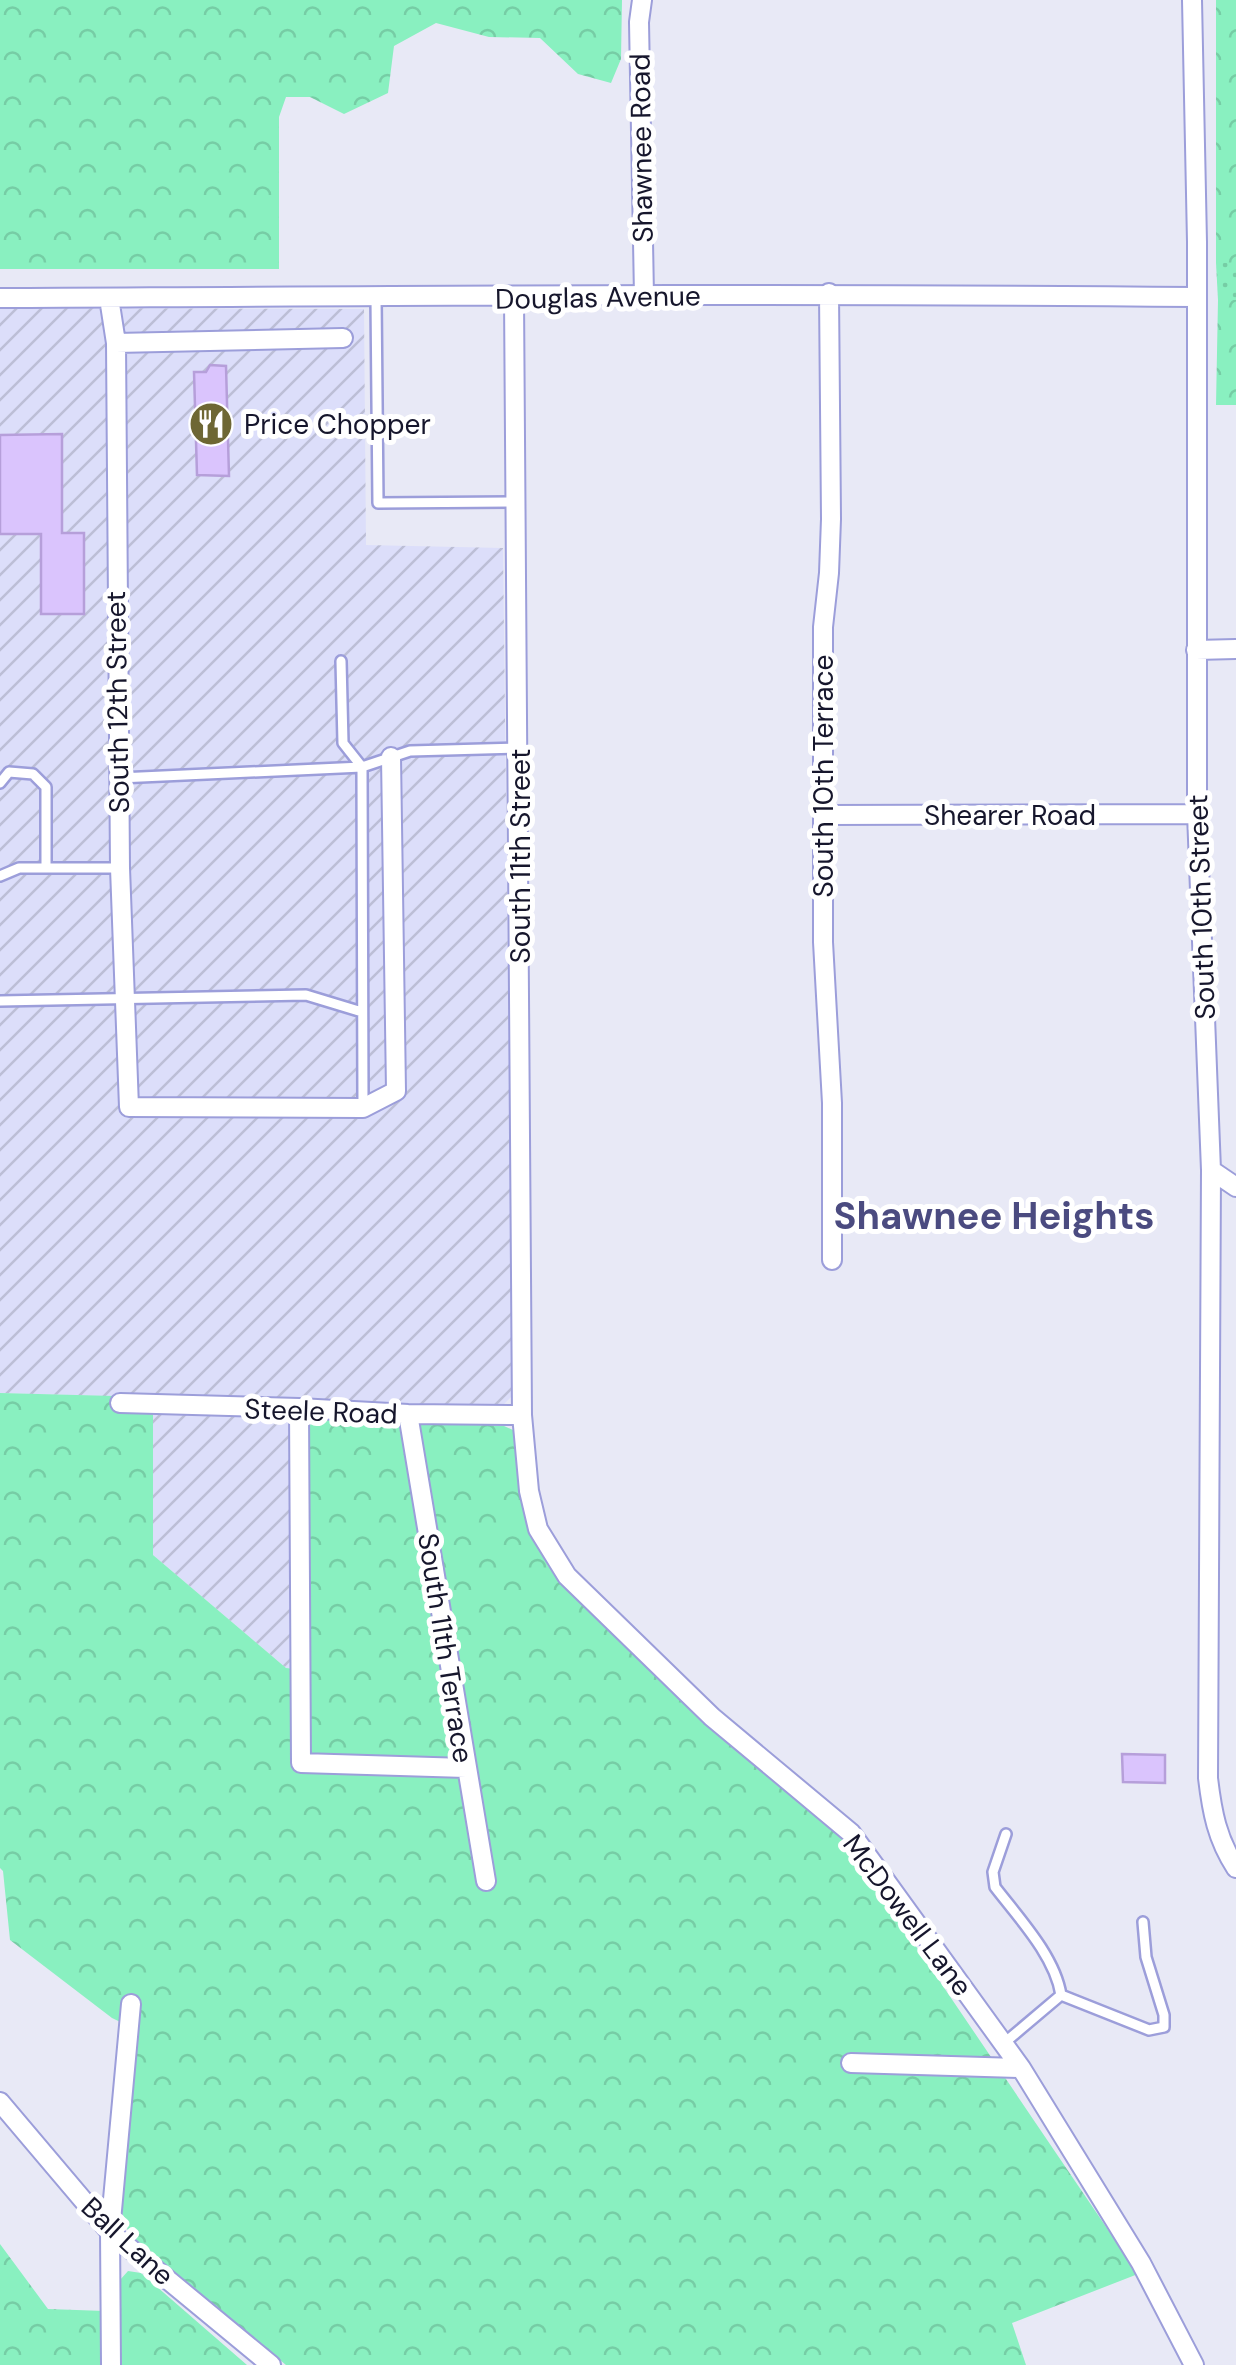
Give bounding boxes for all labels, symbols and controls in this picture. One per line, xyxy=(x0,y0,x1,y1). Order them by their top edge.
street label: Shawnee Road xyxy=(621,53,662,243)
street label: Douglas Avenue xyxy=(495,277,701,318)
restaurant icon: Price Chopper xyxy=(188,401,234,447)
place label: Price Chopper xyxy=(244,406,431,443)
street label: South 12th Street xyxy=(97,591,138,813)
street label: South 10th Terrace xyxy=(805,655,842,897)
street label: South 11th Street xyxy=(502,749,539,963)
street label: South 10th Street xyxy=(1179,794,1224,1020)
street label: Shearer Road xyxy=(924,797,1096,834)
district label: Shawnee Heights xyxy=(833,1191,1155,1241)
street label: Steele Road xyxy=(244,1390,398,1433)
street label: South 11th Terrace xyxy=(409,1530,482,1766)
street label: McDowell Lane xyxy=(835,1827,981,2004)
street label: Ball Lane xyxy=(73,2189,182,2294)

